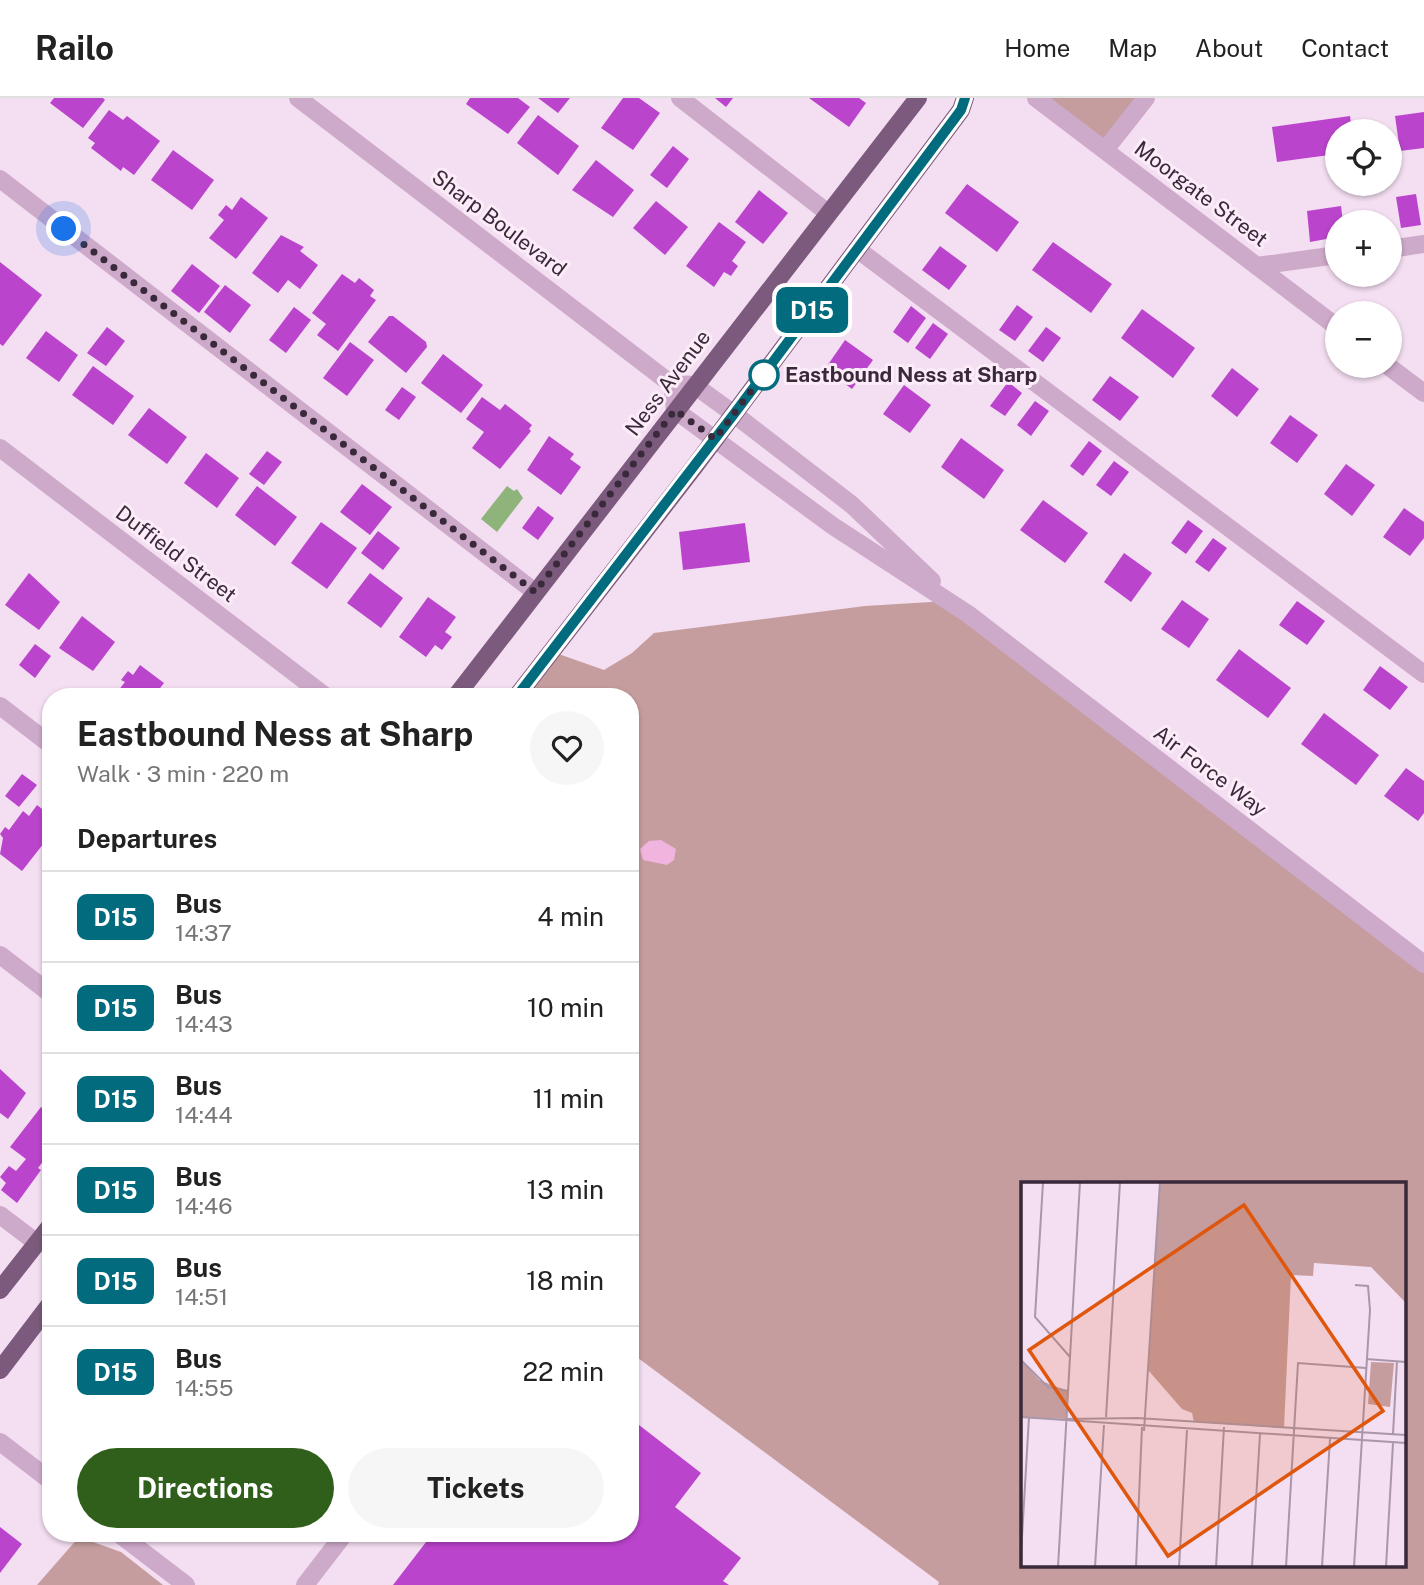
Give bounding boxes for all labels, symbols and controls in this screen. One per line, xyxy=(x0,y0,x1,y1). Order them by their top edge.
text: Railo xyxy=(35,29,114,67)
text: Home xyxy=(1004,34,1070,62)
text: Map xyxy=(1108,34,1157,62)
text: About xyxy=(1195,34,1263,62)
text: Contact xyxy=(1301,34,1389,62)
map controls xyxy=(1325,119,1402,378)
button: locate xyxy=(1325,119,1402,196)
street label: Moorgate Street xyxy=(1130,135,1273,252)
street label: Sharp Boulevard xyxy=(427,164,571,281)
button: + xyxy=(1325,210,1402,287)
your location xyxy=(46,211,81,246)
line badge: D15 xyxy=(772,287,852,333)
text: D15 xyxy=(790,296,834,324)
button: − xyxy=(1325,301,1402,378)
street label: Ness Avenue xyxy=(620,325,715,440)
marker: Eastbound Ness at Sharp xyxy=(749,360,779,390)
place label: Eastbound Ness at Sharp xyxy=(785,362,1037,387)
street label: Duffield Street xyxy=(111,500,242,607)
button: heart xyxy=(530,711,604,785)
text: Eastbound Ness at Sharp xyxy=(77,715,473,753)
street label: Air Force Way xyxy=(1149,720,1272,821)
text: Walk · 3 min · 220 m xyxy=(77,760,289,787)
text: Departures xyxy=(77,823,217,854)
text: Bus xyxy=(175,888,222,919)
text: 4 min xyxy=(537,901,604,932)
text: D15 xyxy=(94,903,137,931)
text: 14:37 xyxy=(175,919,232,946)
text: Bus xyxy=(175,979,222,1010)
text: 10 min xyxy=(527,992,604,1023)
text: D15 xyxy=(94,994,137,1022)
text: 14:43 xyxy=(175,1010,233,1037)
text: Bus xyxy=(175,1070,222,1101)
text: 11 min xyxy=(532,1083,604,1114)
text: D15 xyxy=(94,1085,137,1113)
text: 14:44 xyxy=(175,1101,233,1128)
text: Bus xyxy=(175,1161,222,1192)
text: 13 min xyxy=(527,1174,604,1205)
text: D15 xyxy=(94,1176,137,1204)
inset map xyxy=(1021,1182,1406,1568)
text: 14:46 xyxy=(175,1192,233,1219)
text: Bus xyxy=(175,1252,222,1283)
text: 18 min xyxy=(526,1265,604,1296)
text: D15 xyxy=(94,1267,137,1295)
text: 14:51 xyxy=(175,1283,228,1310)
text: Bus xyxy=(175,1343,222,1374)
text: 22 min xyxy=(523,1356,604,1387)
text: D15 xyxy=(94,1358,137,1386)
text: 14:55 xyxy=(175,1374,233,1401)
button: Directions xyxy=(77,1448,334,1528)
button: Tickets xyxy=(348,1448,604,1528)

